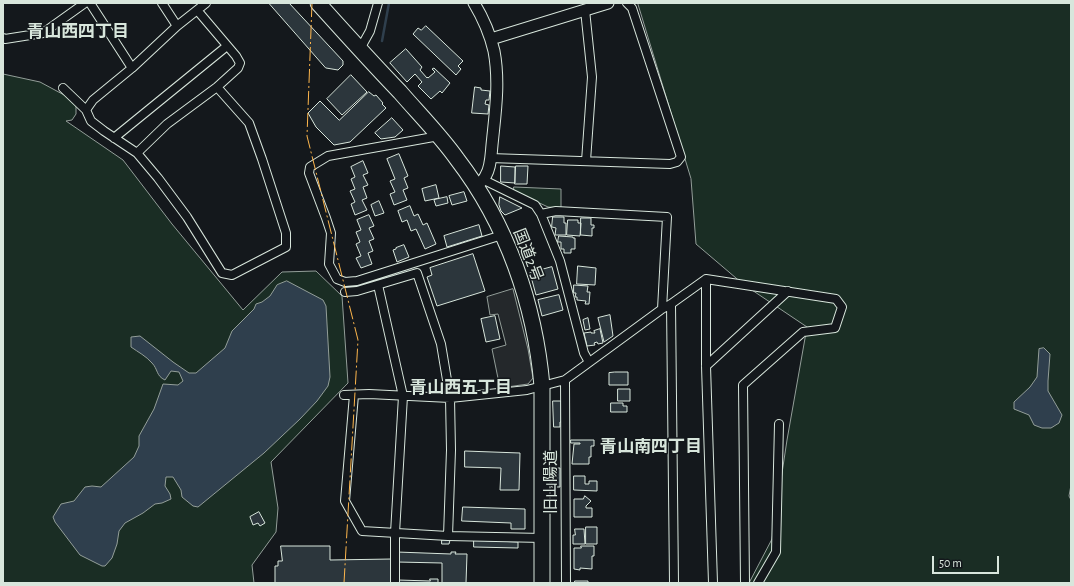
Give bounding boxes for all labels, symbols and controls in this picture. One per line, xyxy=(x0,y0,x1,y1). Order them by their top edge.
district label: 青山西四丁目 xyxy=(27,22,129,42)
street label: 国道2号 xyxy=(509,226,547,284)
district label: 青山西五丁目 xyxy=(410,378,512,398)
district label: 青山南四丁目 xyxy=(600,437,702,457)
street label: 旧山陽道 xyxy=(541,450,561,514)
scale bar xyxy=(934,548,1001,574)
text: 50 m xyxy=(939,557,962,569)

